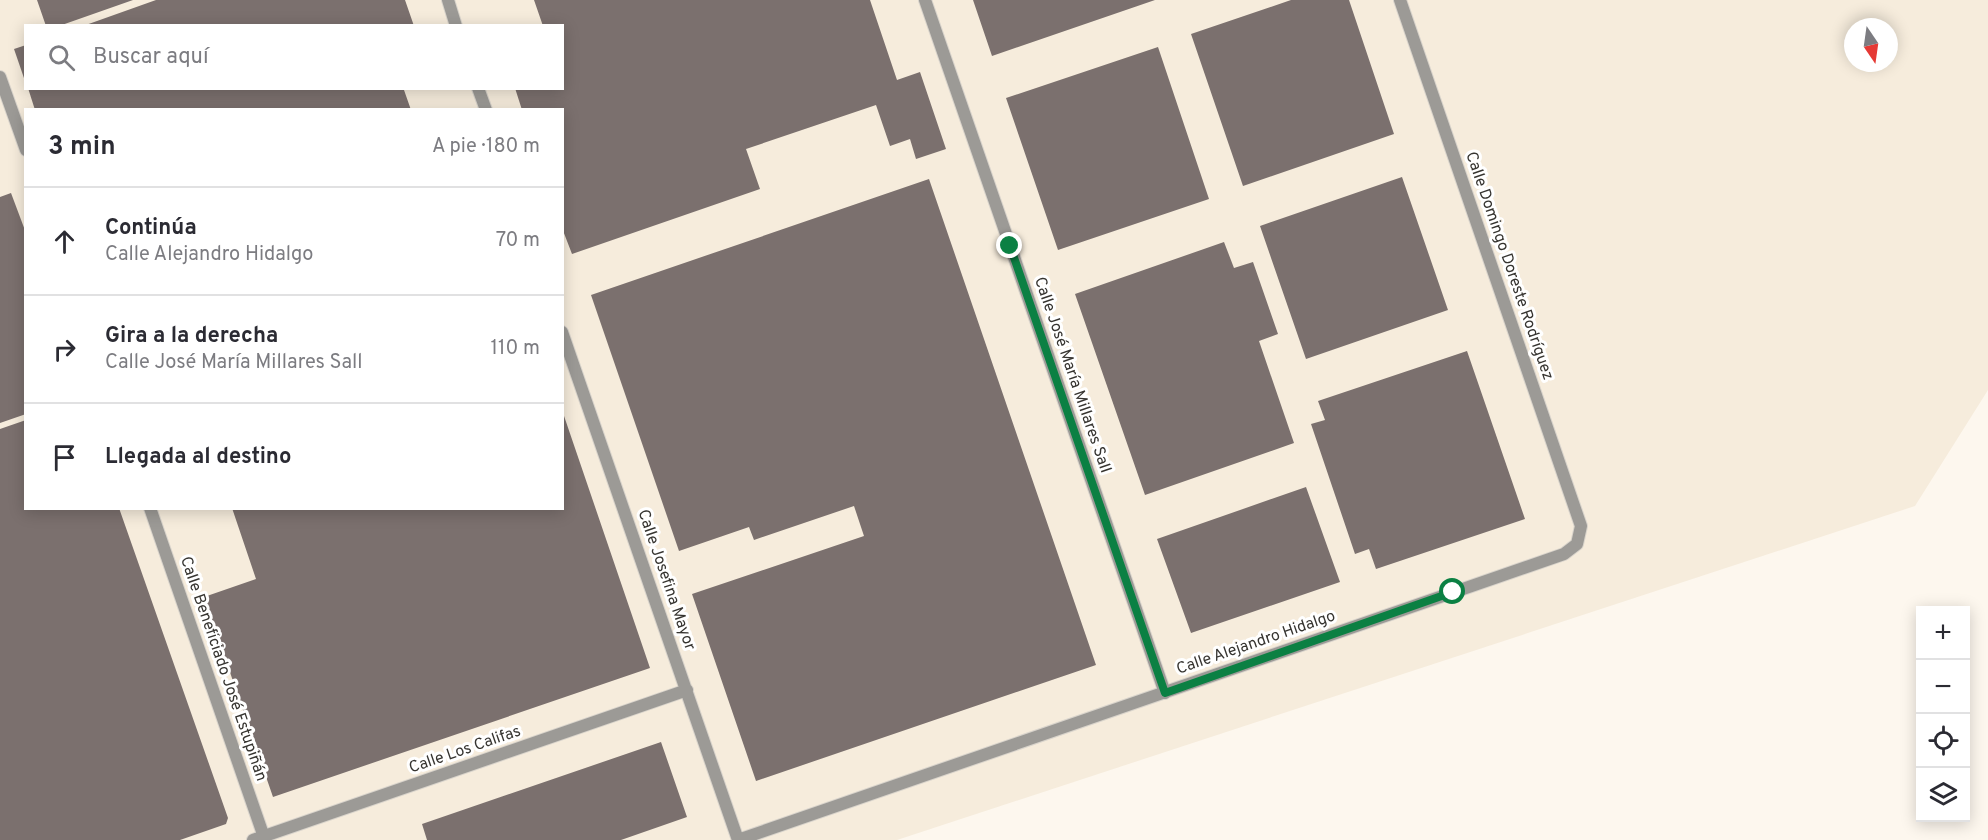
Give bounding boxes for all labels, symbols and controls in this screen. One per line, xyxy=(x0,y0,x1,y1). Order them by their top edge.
north arrow xyxy=(1844,18,1898,72)
search box xyxy=(24,24,564,90)
icon: search xyxy=(45,41,78,74)
text: Buscar aquí xyxy=(93,44,209,71)
text: 3 min xyxy=(48,131,116,164)
text: A pie · 180 m xyxy=(432,134,540,160)
street label: Calle Domingo Doreste Rodríguez xyxy=(1460,149,1558,383)
text: Continúa xyxy=(105,215,197,242)
icon: ahead xyxy=(48,225,81,258)
text: 70 m xyxy=(496,228,540,254)
route end xyxy=(996,232,1022,258)
text: Calle Alejandro Hidalgo xyxy=(105,242,313,268)
street label: Calle José María Millares Sall xyxy=(1029,274,1115,476)
text: Gira a la derecha xyxy=(105,323,278,350)
icon: right xyxy=(48,333,81,366)
text: 110 m xyxy=(491,336,540,362)
text: Calle José María Millares Sall xyxy=(105,350,363,376)
icon: arrive xyxy=(48,441,81,474)
text: Llegada al destino xyxy=(105,444,291,471)
street label: Calle Josefina Mayor xyxy=(633,507,699,653)
street label: Calle Beneficiado José Estupiñán xyxy=(175,554,271,784)
route start xyxy=(1439,578,1465,604)
street label: Calle Alejandro Hidalgo xyxy=(1174,606,1338,680)
map controls xyxy=(1916,606,1970,822)
button: + xyxy=(1916,606,1970,660)
button: − xyxy=(1916,660,1970,714)
button: locate xyxy=(1916,714,1970,768)
street label: Calle Los Califas xyxy=(407,722,523,778)
button: layers xyxy=(1916,768,1970,822)

